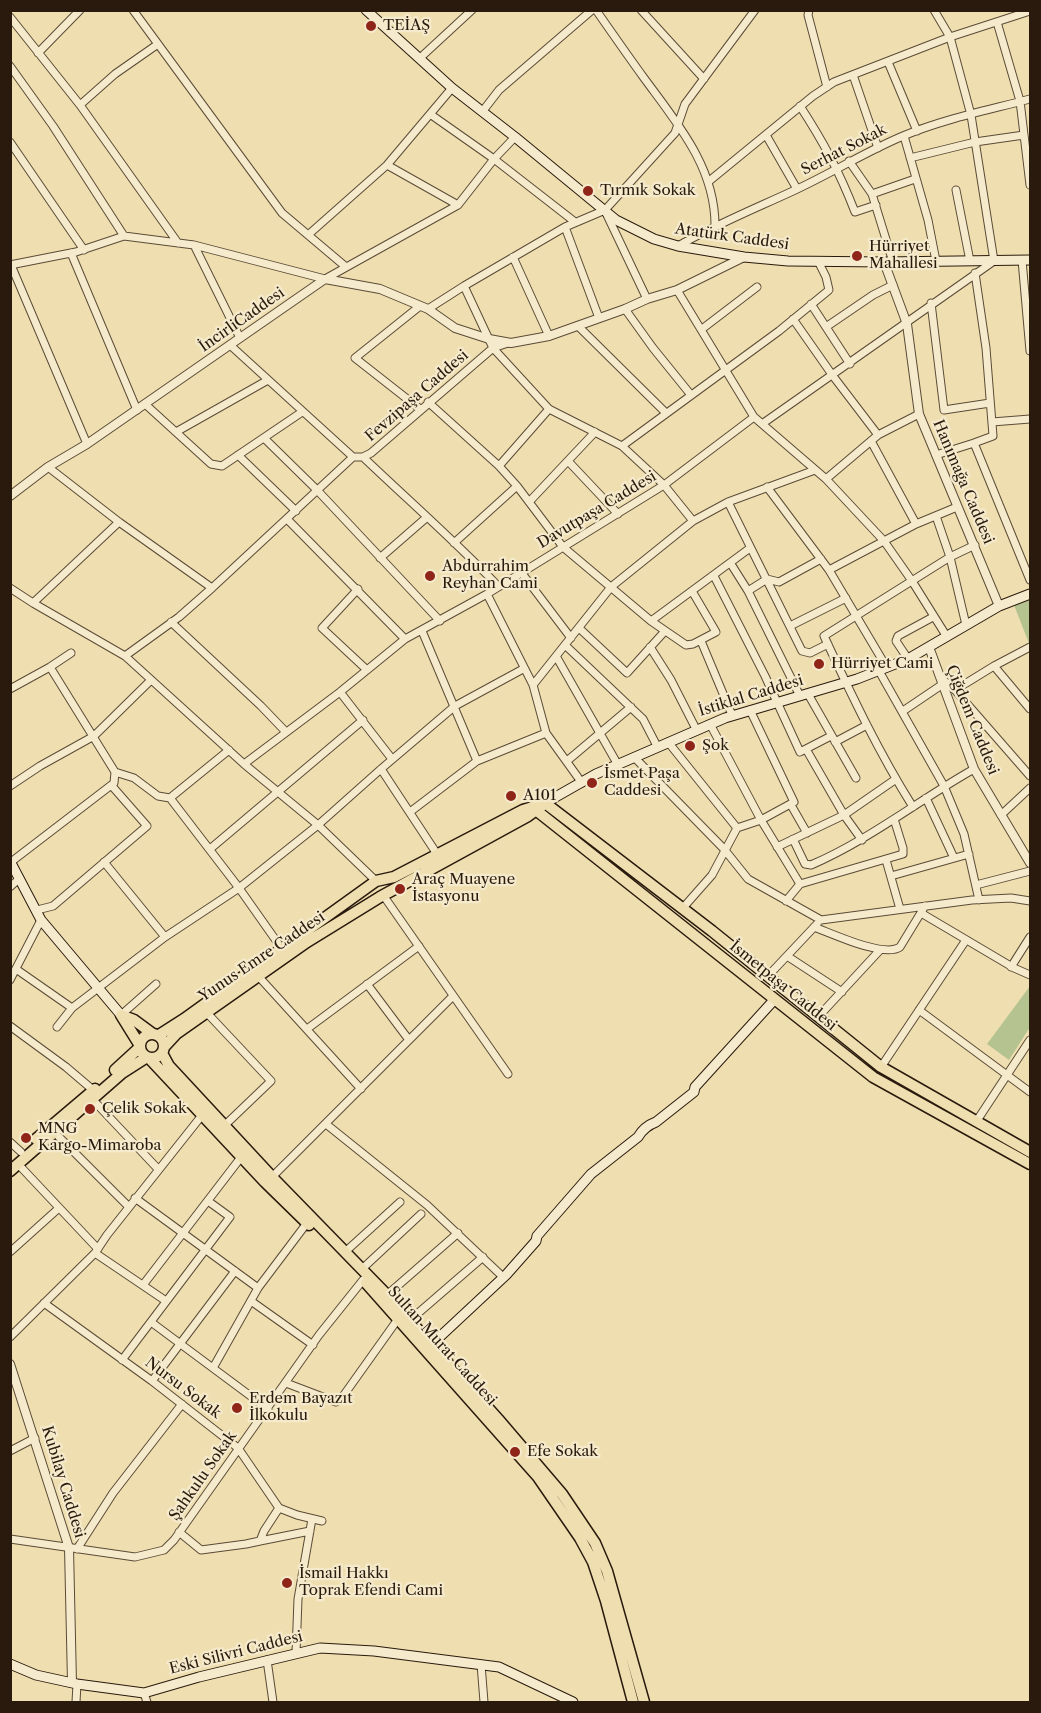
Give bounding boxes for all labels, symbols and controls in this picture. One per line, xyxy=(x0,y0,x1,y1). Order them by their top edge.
place label: TEİAŞ xyxy=(383,17,430,35)
marker: TEİAŞ xyxy=(364,19,378,33)
street label: Serhat Sokak xyxy=(798,121,890,179)
place label: Tırmık Sokak xyxy=(600,182,696,200)
marker: Tırmık Sokak xyxy=(581,184,595,198)
street label: Atatürk Caddesi xyxy=(674,220,790,254)
place label: Hürriyet Mahallesi xyxy=(869,238,938,273)
marker: Hürriyet Mahallesi xyxy=(850,249,864,263)
street label: İncirliCaddesi xyxy=(196,284,288,356)
street label: Fevzipaşa Caddesi xyxy=(362,346,472,446)
street label: Hanımağa Caddesi xyxy=(929,417,997,547)
street label: Davutpaşa Caddesi xyxy=(534,467,660,553)
place label: Abdurrahim Reyhan Cami xyxy=(442,558,538,593)
marker: Abdurrahim Reyhan Cami xyxy=(423,569,437,583)
place label: Hürriyet Cami xyxy=(831,655,933,673)
marker: Hürriyet Cami xyxy=(812,657,826,671)
street label: Çiğdem Caddesi xyxy=(942,663,1002,777)
street label: İstiklal Caddesi xyxy=(696,672,806,720)
place label: Şok xyxy=(702,737,729,755)
marker: Şok xyxy=(683,739,697,753)
place label: İsmet Paşa Caddesi xyxy=(604,765,680,800)
marker: İsmet Paşa Caddesi xyxy=(585,776,599,790)
place label: A101 xyxy=(523,787,556,805)
marker: A101 xyxy=(504,789,518,803)
place label: Araç Muayene İstasyonu xyxy=(412,871,515,906)
marker: Araç Muayene İstasyonu xyxy=(393,882,407,896)
street label: Yunus Emre Caddesi xyxy=(196,908,328,1006)
street label: İsmetpaşa Caddesi xyxy=(726,937,840,1035)
place label: Çelik Sokak xyxy=(102,1100,187,1118)
marker: Çelik Sokak xyxy=(83,1102,97,1116)
place label: MNG Kargo-Mimaroba xyxy=(38,1120,161,1155)
marker: MNG Kargo-Mimaroba xyxy=(19,1131,33,1145)
street label: Sultan Murat Caddesi xyxy=(384,1283,500,1409)
street label: Nursu Sokak xyxy=(141,1354,225,1422)
place label: Erdem Bayazıt İlkokulu xyxy=(249,1390,352,1425)
marker: Erdem Bayazıt İlkokulu xyxy=(230,1401,244,1415)
street label: Kubilay Caddesi xyxy=(37,1424,89,1540)
street label: Şahkulu Sokak xyxy=(166,1428,240,1524)
place label: Efe Sokak xyxy=(527,1443,598,1461)
marker: Efe Sokak xyxy=(508,1445,522,1459)
place label: İsmail Hakkı Toprak Efendi Cami xyxy=(299,1565,443,1600)
marker: İsmail Hakkı Toprak Efendi Cami xyxy=(280,1576,294,1590)
street label: Eski Silivri Caddesi xyxy=(167,1628,305,1678)

